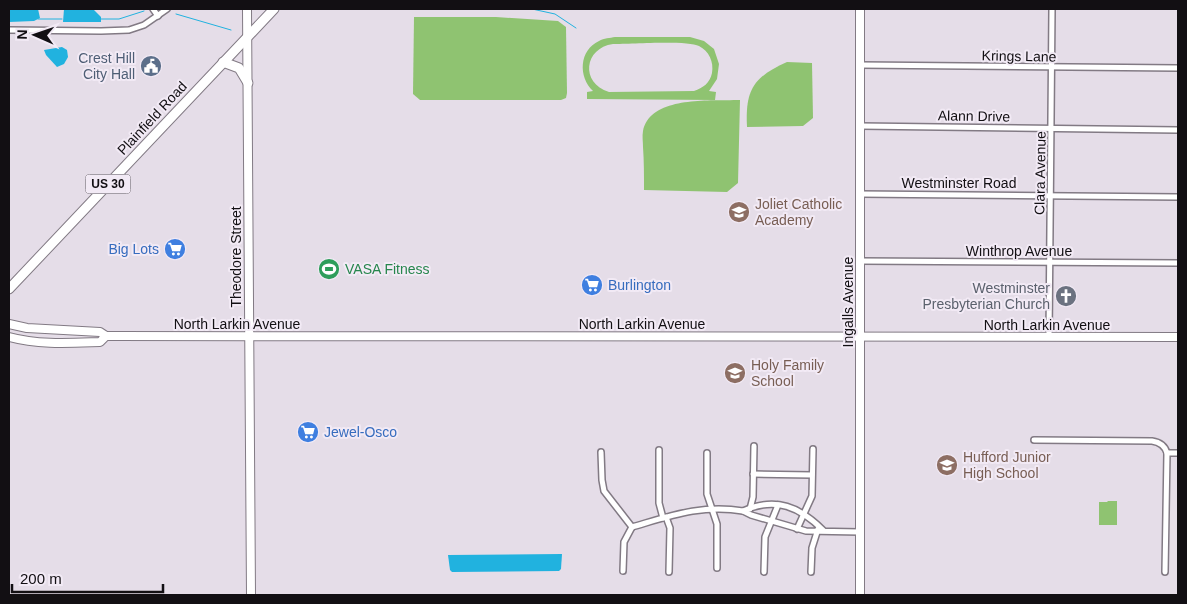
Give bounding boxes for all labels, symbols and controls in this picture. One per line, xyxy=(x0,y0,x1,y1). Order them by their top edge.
north arrow xyxy=(10,10,60,60)
text: N xyxy=(14,29,30,40)
street label: Krings Lane xyxy=(982,47,1057,65)
place label: Crest Hill City Hall xyxy=(78,50,135,82)
public building icon: Crest Hill City Hall xyxy=(139,54,163,78)
street label: Plainfield Road xyxy=(114,78,190,158)
street label: Alann Drive xyxy=(938,107,1011,125)
street label: Clara Avenue xyxy=(1031,131,1049,215)
road number: US 30 xyxy=(86,174,130,193)
street label: Westminster Road xyxy=(902,175,1016,191)
place label: Joliet Catholic Academy xyxy=(755,196,842,228)
school or university icon: Joliet Catholic Academy xyxy=(727,200,751,224)
street label: Theodore Street xyxy=(228,206,244,308)
supermarket icon: Big Lots xyxy=(163,237,187,261)
place label: Big Lots xyxy=(108,241,159,257)
street label: Winthrop Avenue xyxy=(966,243,1072,259)
street label: Ingalls Avenue xyxy=(840,256,856,347)
sports icon: VASA Fitness xyxy=(317,257,341,281)
place label: VASA Fitness xyxy=(345,261,430,277)
supermarket icon: Burlington xyxy=(580,273,604,297)
place label: Burlington xyxy=(608,277,671,293)
place label: Westminster Presbyterian Church xyxy=(922,280,1050,312)
church icon: Westminster Presbyterian Church xyxy=(1054,284,1078,308)
street label: North Larkin Avenue xyxy=(174,316,301,332)
street label: North Larkin Avenue xyxy=(579,316,706,332)
street label: North Larkin Avenue xyxy=(984,317,1111,333)
place label: Holy Family School xyxy=(751,357,824,389)
school or university icon: Holy Family School xyxy=(723,361,747,385)
supermarket icon: Jewel-Osco xyxy=(296,420,320,444)
place label: Jewel-Osco xyxy=(324,424,397,440)
place label: Hufford Junior High School xyxy=(963,449,1051,481)
school or university icon: Hufford Junior High School xyxy=(935,453,959,477)
scale bar xyxy=(12,562,164,594)
text: 200 m xyxy=(20,570,62,587)

